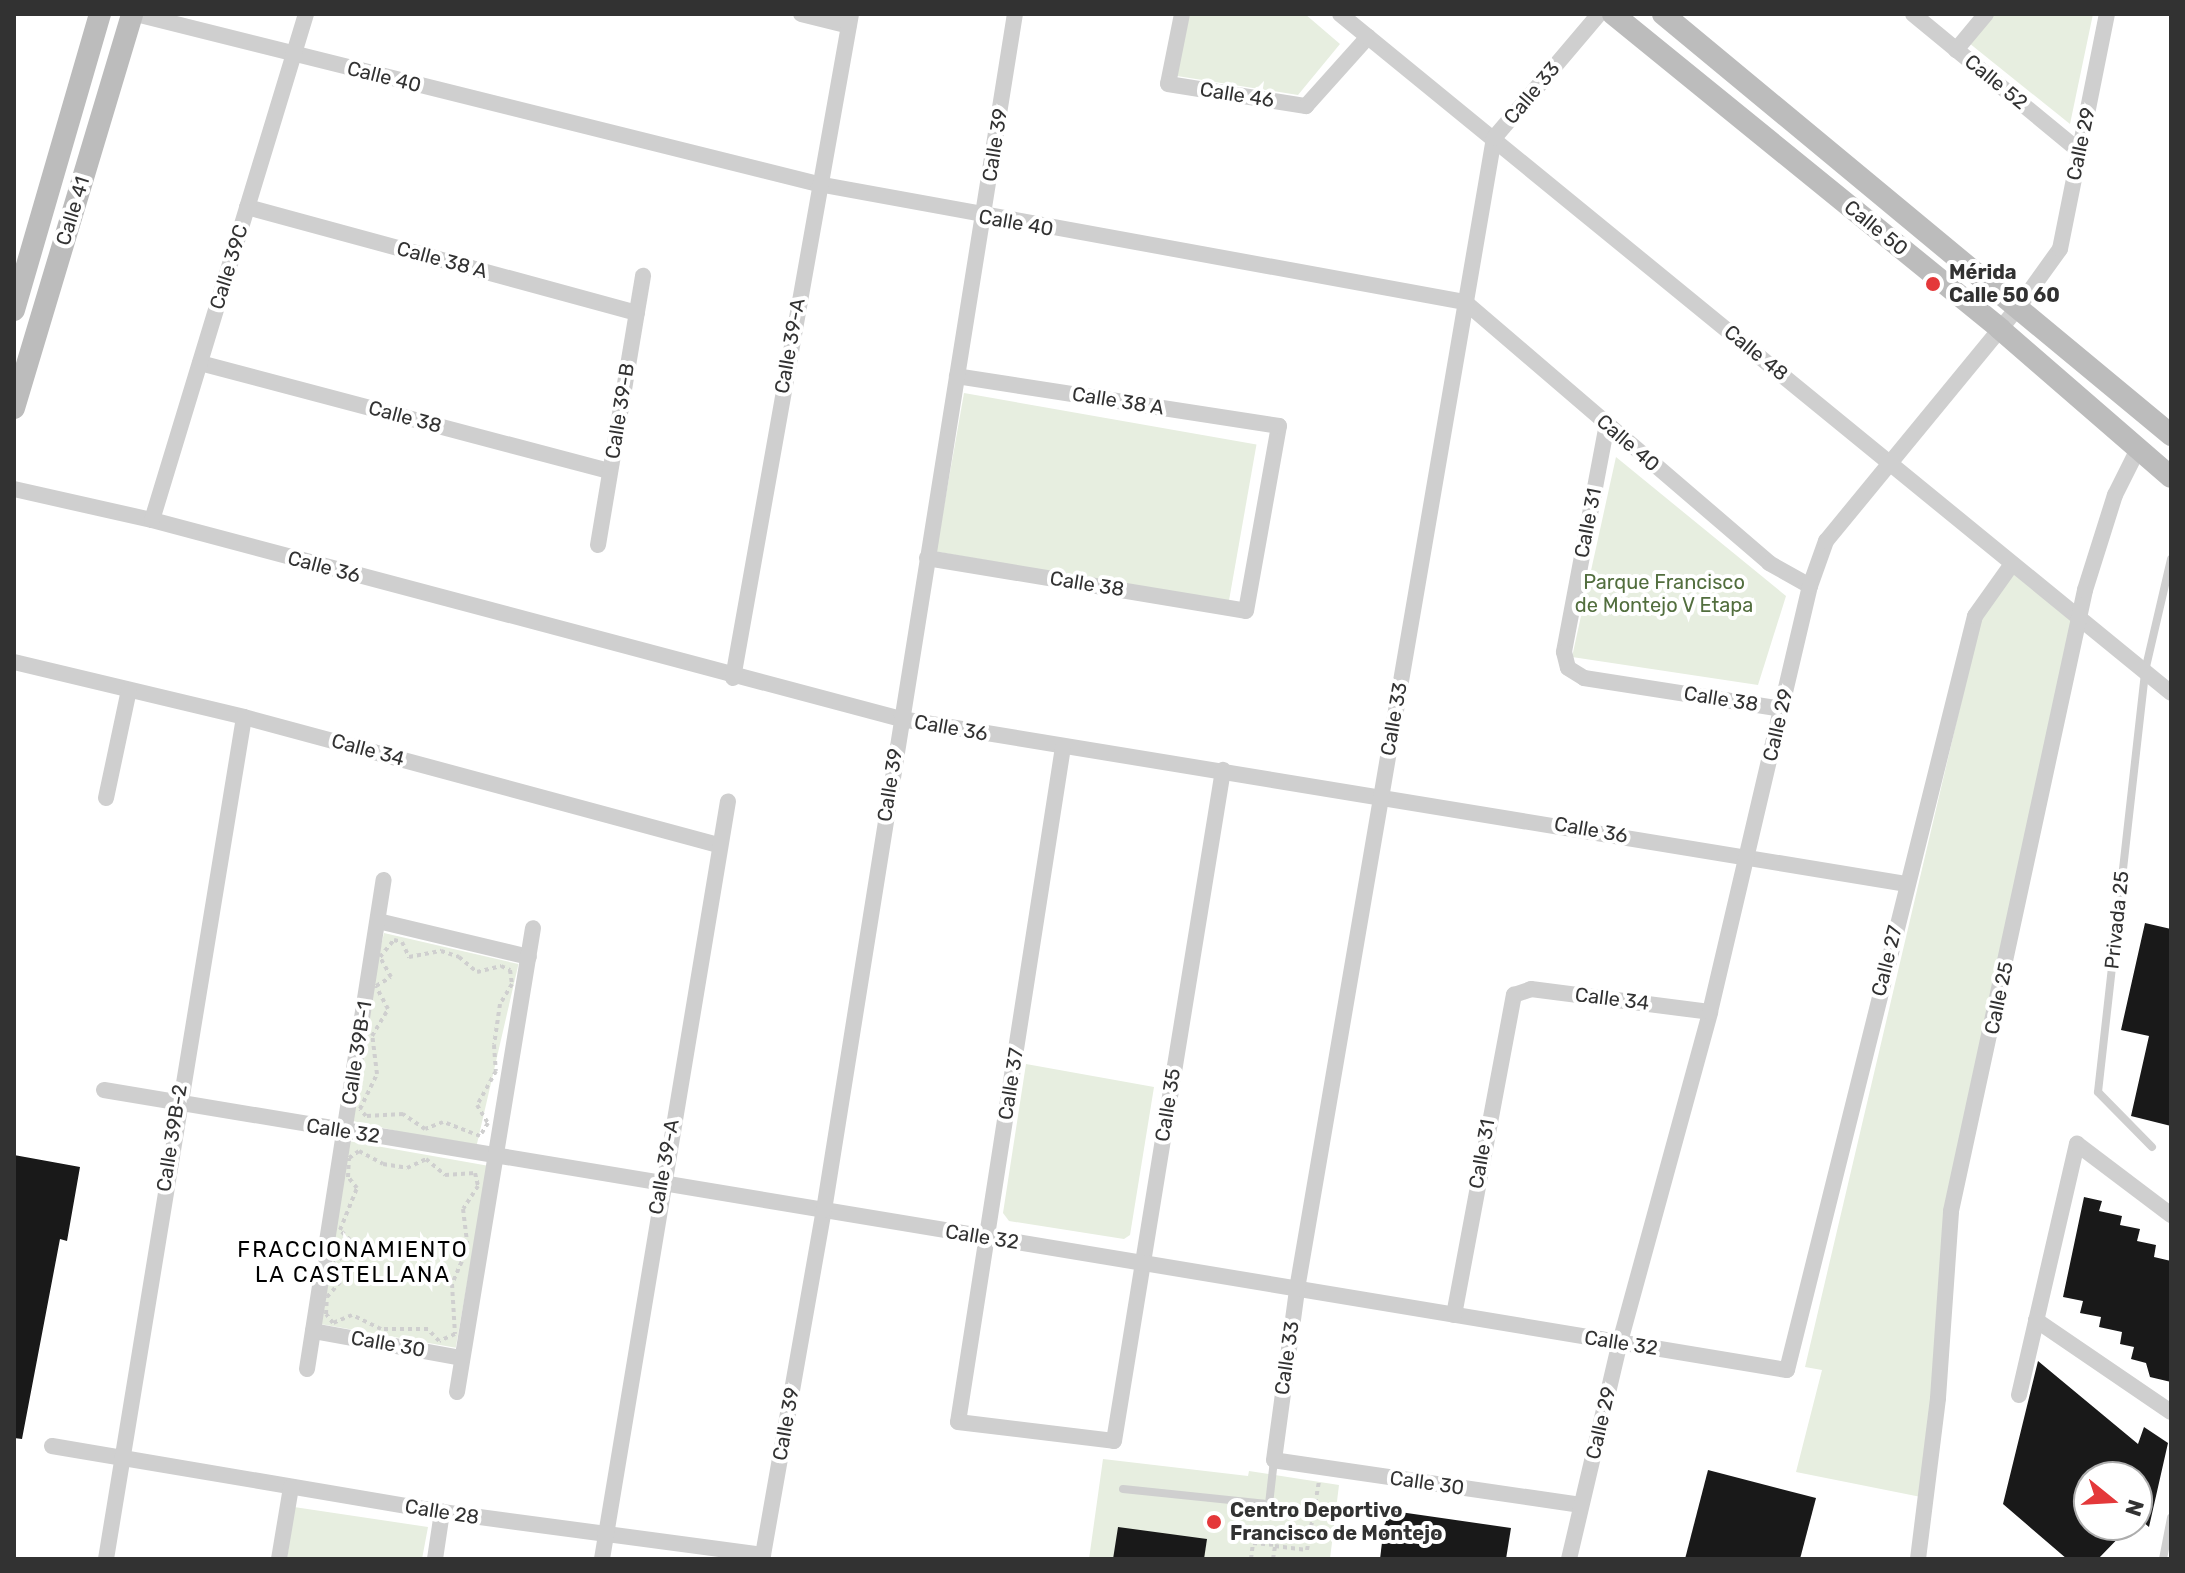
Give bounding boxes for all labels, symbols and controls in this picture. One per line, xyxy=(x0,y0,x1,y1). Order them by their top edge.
street label: Calle 52 xyxy=(1960,49,2032,115)
street label: Calle 40 xyxy=(345,56,423,98)
street label: Calle 33 xyxy=(1499,57,1565,129)
street label: Calle 46 xyxy=(1198,77,1276,113)
street label: Calle 29 xyxy=(2062,105,2100,183)
street label: Calle 39 xyxy=(977,107,1013,183)
street label: Calle 41 xyxy=(51,174,95,248)
street label: Calle 50 xyxy=(1839,195,1913,261)
street label: Calle 40 xyxy=(977,205,1055,241)
street label: Calle 39C xyxy=(205,222,253,312)
street label: Calle 38 A xyxy=(394,236,490,284)
place label: Mérida Calle 50 60 xyxy=(1949,260,2060,307)
marker: Mérida Calle 50 60 xyxy=(1924,275,1942,293)
street label: Calle 39-A xyxy=(770,296,810,396)
street label: Calle 48 xyxy=(1719,320,1793,386)
street label: Calle 39-B xyxy=(601,361,639,461)
street label: Calle 38 A xyxy=(1070,382,1166,420)
street label: Calle 38 xyxy=(366,396,444,438)
street label: Calle 40 xyxy=(1592,409,1664,477)
street label: Calle 31 xyxy=(1570,486,1606,560)
street label: Calle 36 xyxy=(285,546,363,588)
street label: Calle 38 xyxy=(1048,566,1126,602)
park label: Parque Francisco de Montejo V Etapa xyxy=(1574,570,1754,617)
street label: Calle 33 xyxy=(1376,680,1412,758)
street label: Calle 38 xyxy=(1682,681,1760,717)
street label: Calle 29 xyxy=(1758,686,1798,764)
street label: Calle 36 xyxy=(912,710,990,746)
street label: Calle 34 xyxy=(329,729,407,771)
street label: Calle 39 xyxy=(872,747,908,823)
street label: Calle 36 xyxy=(1552,812,1630,848)
street label: Privada 25 xyxy=(2100,870,2134,970)
street label: Calle 27 xyxy=(1867,923,1907,999)
street label: Calle 25 xyxy=(1980,959,2018,1037)
street label: Calle 34 xyxy=(1574,983,1650,1015)
street label: Calle 39B-1 xyxy=(337,999,377,1107)
street label: Calle 37 xyxy=(993,1046,1029,1122)
street label: Calle 35 xyxy=(1150,1067,1186,1143)
street label: Calle 39B-2 xyxy=(152,1083,192,1193)
street label: Calle 32 xyxy=(305,1113,381,1149)
street label: Calle 39-A xyxy=(644,1117,684,1217)
street label: Calle 31 xyxy=(1464,1117,1500,1191)
street label: Calle 32 xyxy=(944,1219,1020,1255)
district label: FRACCIONAMIENTO LA CASTELLANA xyxy=(237,1236,469,1288)
street label: Calle 33 xyxy=(1270,1320,1304,1396)
street label: Calle 32 xyxy=(1583,1325,1659,1361)
street label: Calle 30 xyxy=(349,1326,427,1362)
street label: Calle 29 xyxy=(1581,1384,1621,1462)
street label: Calle 39 xyxy=(768,1385,804,1463)
north arrow xyxy=(2073,1461,2153,1541)
street label: Calle 30 xyxy=(1388,1466,1466,1500)
street label: Calle 28 xyxy=(403,1494,481,1530)
text: N xyxy=(2119,1496,2150,1520)
place label: Centro Deportivo Francisco de Montejo xyxy=(1230,1498,1442,1545)
marker: Centro Deportivo Francisco de Montejo xyxy=(1205,1513,1223,1531)

